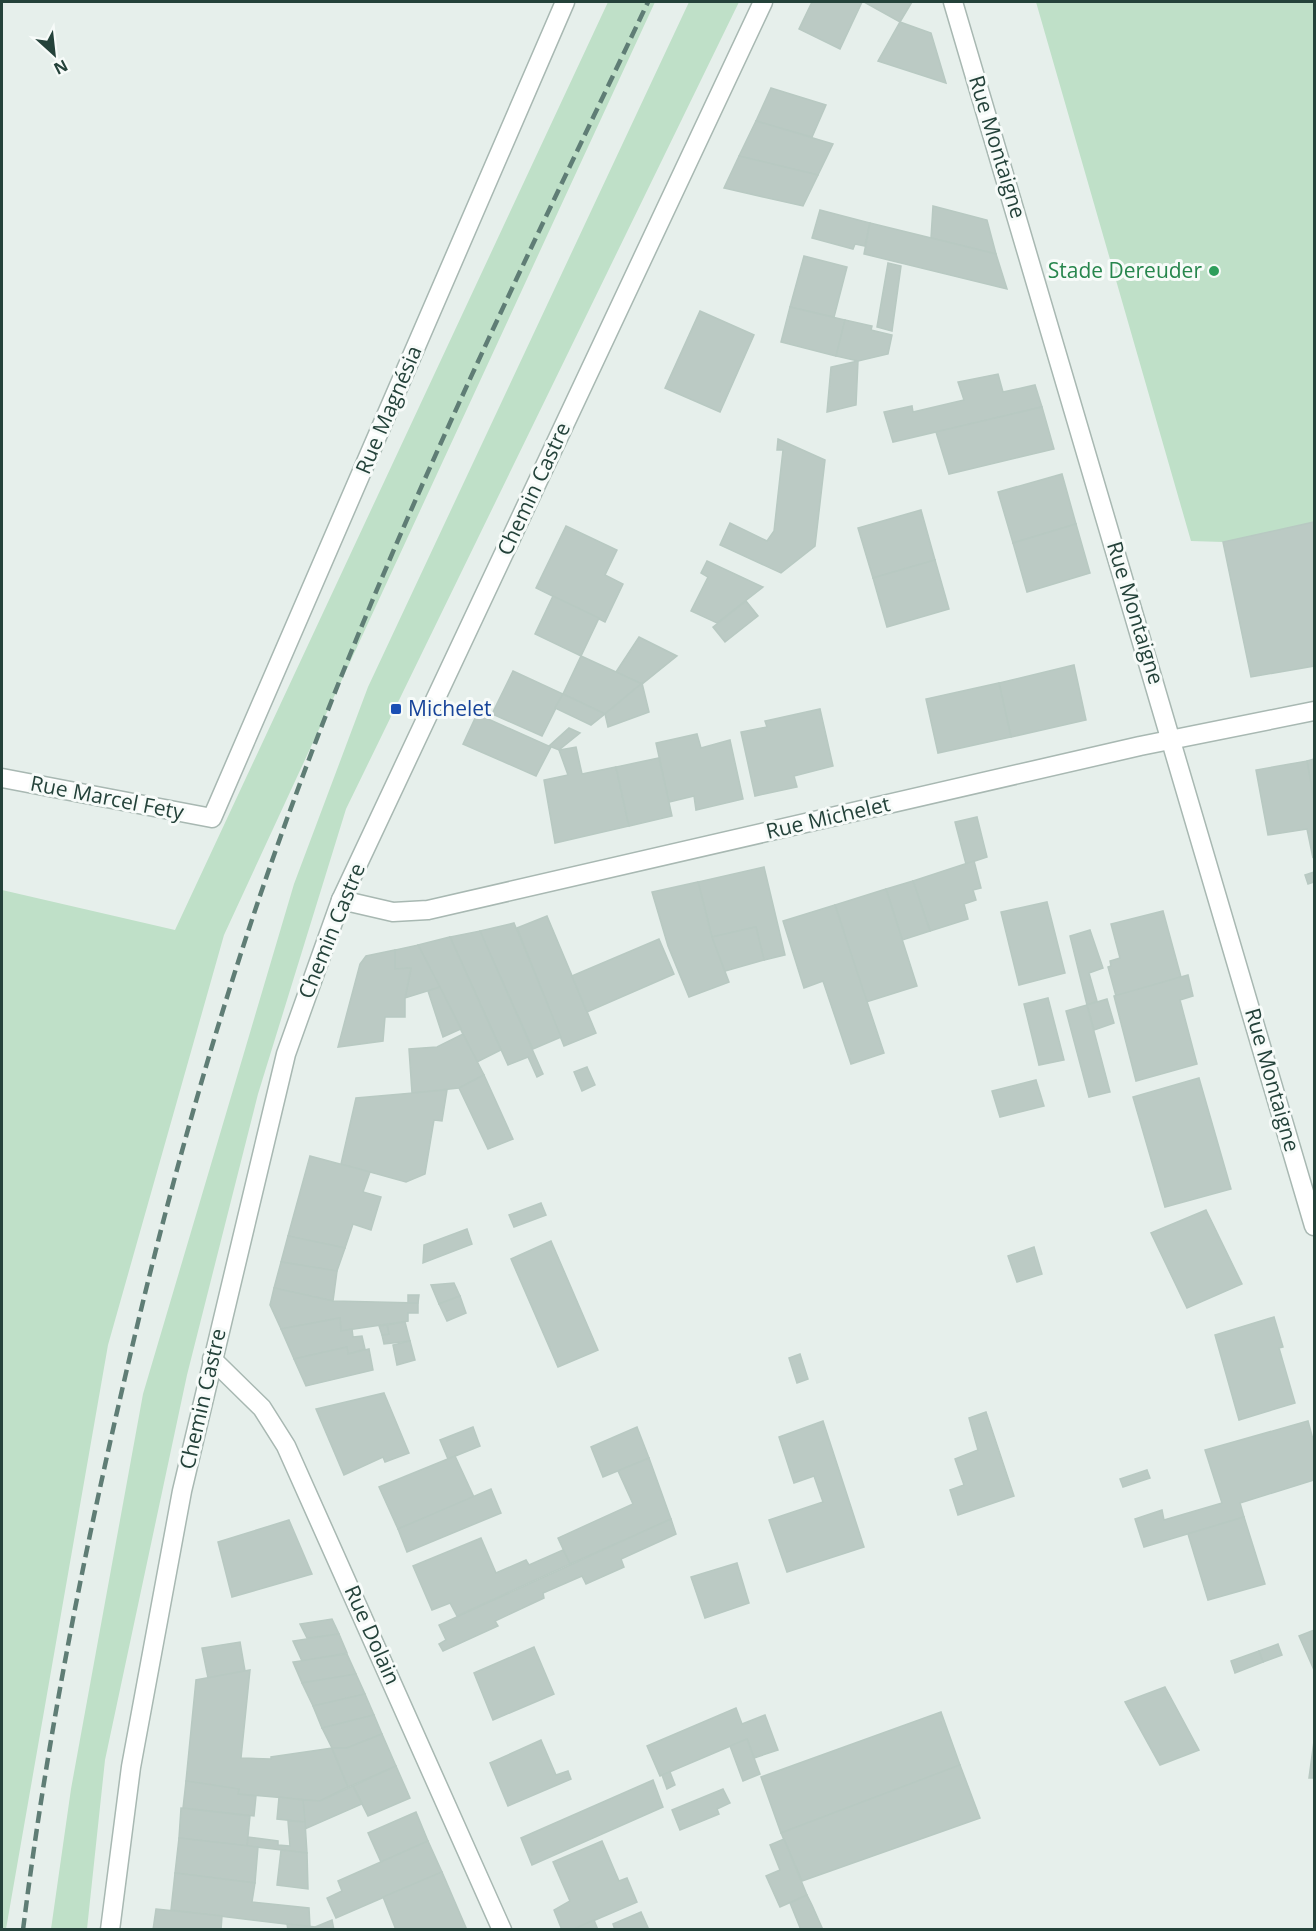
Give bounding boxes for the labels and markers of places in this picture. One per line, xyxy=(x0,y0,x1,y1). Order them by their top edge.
place label: Stade Dereuder xyxy=(1048,256,1202,284)
marker: Stade Dereuder xyxy=(1207,264,1221,278)
place label: Michelet xyxy=(408,694,492,722)
marker: Michelet xyxy=(389,702,403,716)

